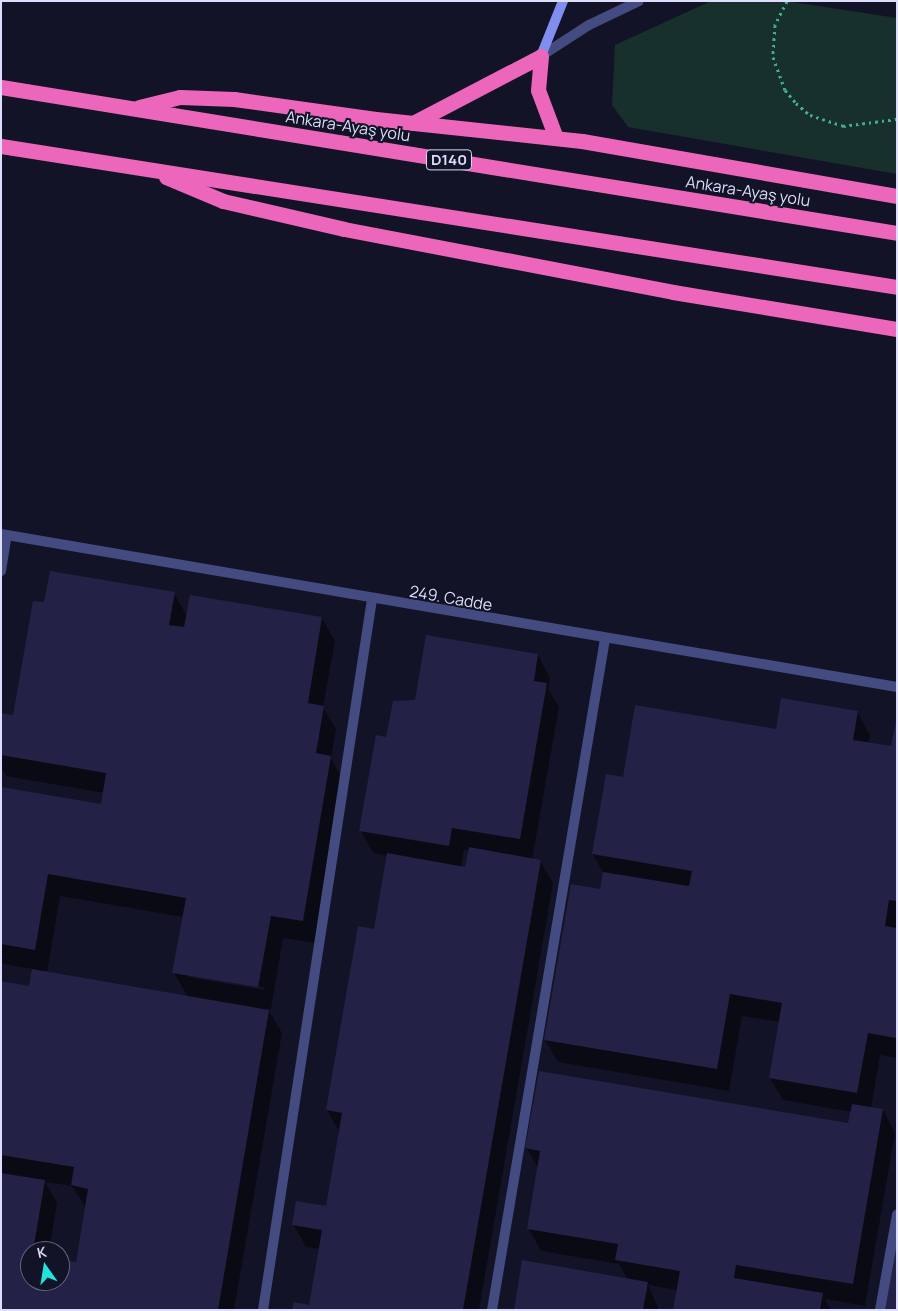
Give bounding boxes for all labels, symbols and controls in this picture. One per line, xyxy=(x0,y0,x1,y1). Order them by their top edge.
street label: Ankara-Ayaş yolu xyxy=(284,107,412,145)
road number: D140 xyxy=(425,148,473,172)
street label: Ankara-Ayaş yolu xyxy=(684,172,812,210)
street label: 249. Cadde xyxy=(408,581,494,615)
north arrow xyxy=(20,1241,70,1291)
text: K xyxy=(35,1242,48,1262)

